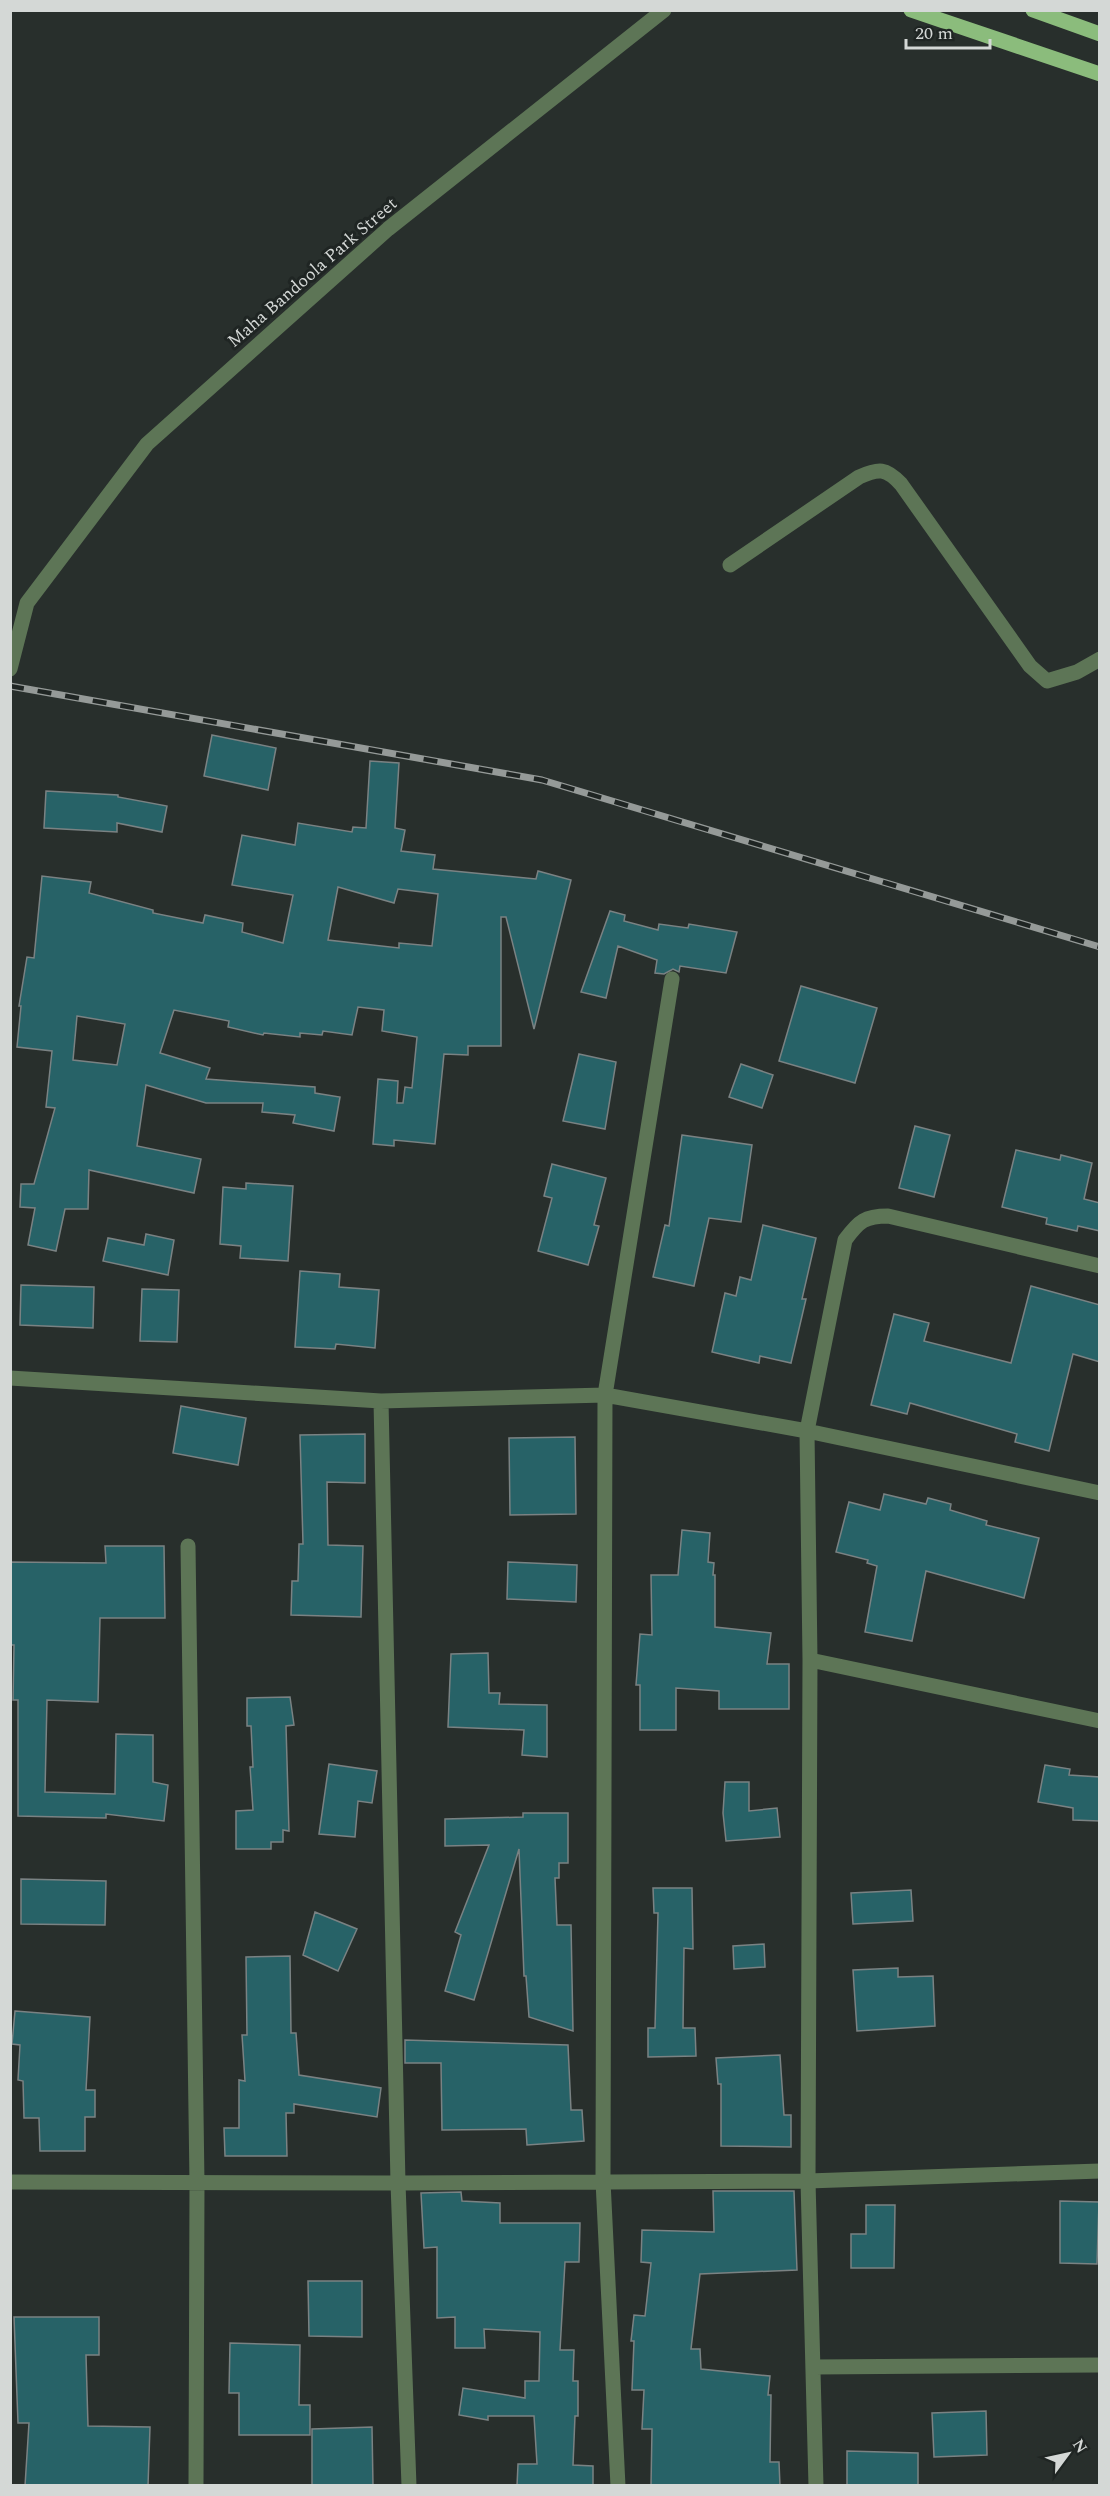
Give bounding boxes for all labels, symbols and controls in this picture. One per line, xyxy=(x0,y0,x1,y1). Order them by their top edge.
scale bar xyxy=(906,12,990,50)
text: 20 m xyxy=(915,20,953,47)
street label: Maha Bandoola Park Street xyxy=(221,191,403,354)
north arrow xyxy=(1038,2424,1098,2484)
text: N xyxy=(1066,2434,1093,2458)

